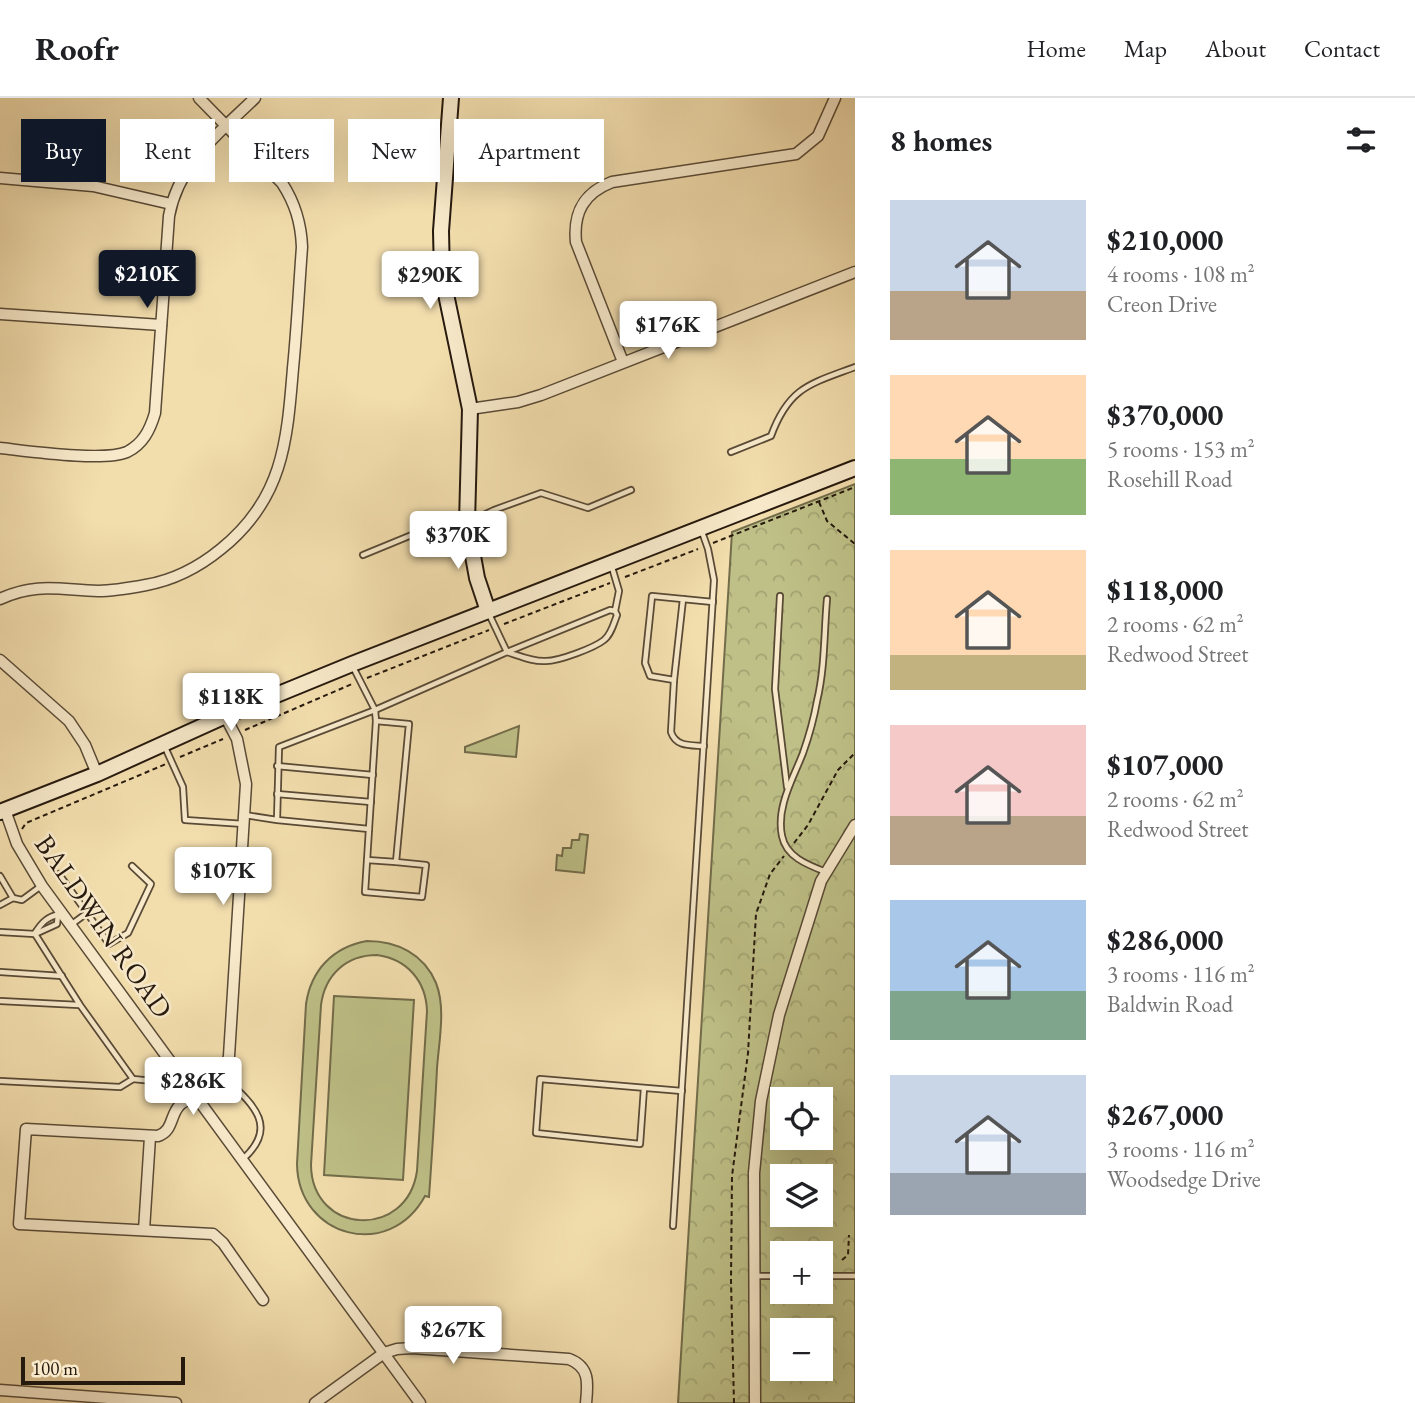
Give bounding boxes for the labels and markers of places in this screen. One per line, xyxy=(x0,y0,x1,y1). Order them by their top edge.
pin: $210K xyxy=(98,250,196,310)
pin: $290K xyxy=(381,252,479,311)
pin: $176K xyxy=(619,302,717,361)
pin: $370K xyxy=(409,512,507,571)
pin: $118K xyxy=(182,674,280,733)
pin: $107K xyxy=(174,848,272,907)
pin: $286K xyxy=(144,1058,242,1117)
pin: $267K xyxy=(404,1306,502,1366)

